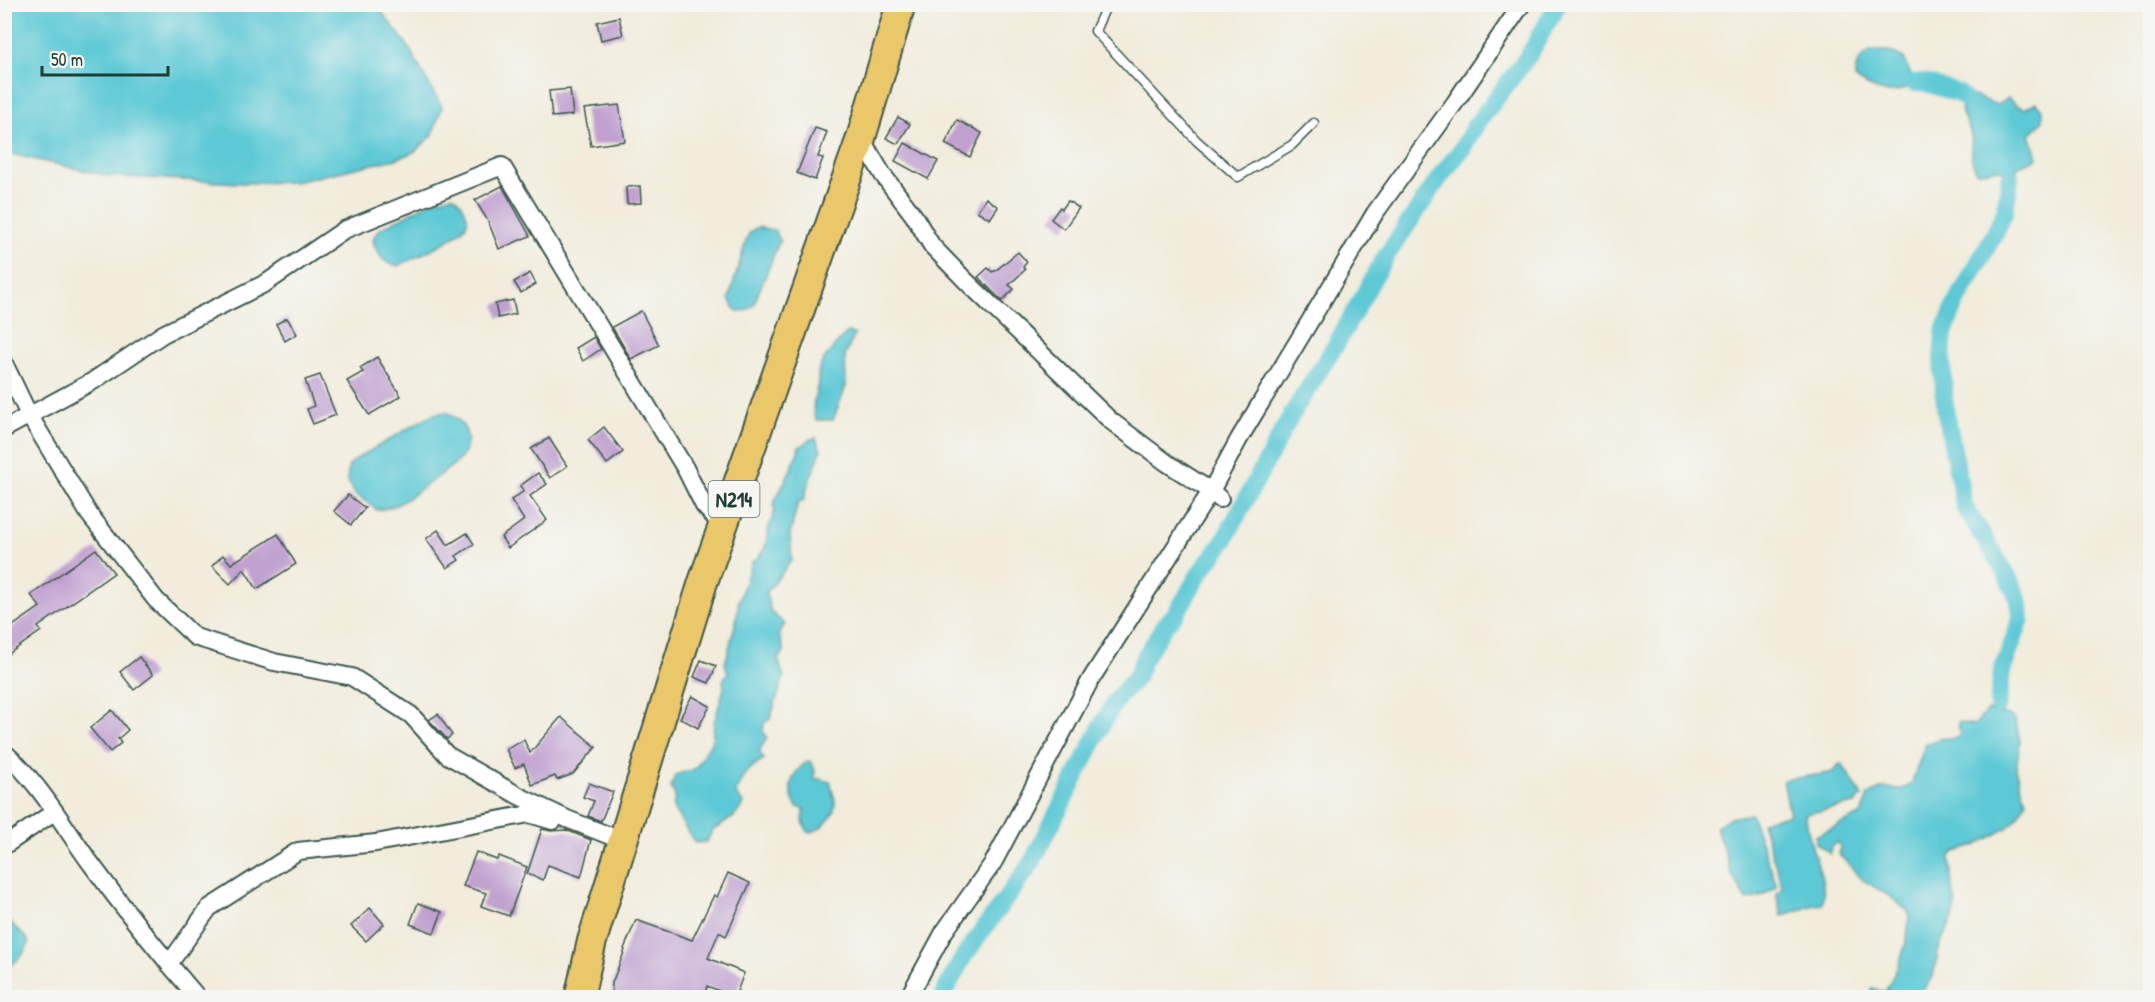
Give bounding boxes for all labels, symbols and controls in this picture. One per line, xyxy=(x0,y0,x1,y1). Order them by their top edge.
scale bar xyxy=(42,39,168,77)
text: 50 m xyxy=(51,47,83,72)
road number: N214 xyxy=(708,481,760,517)

